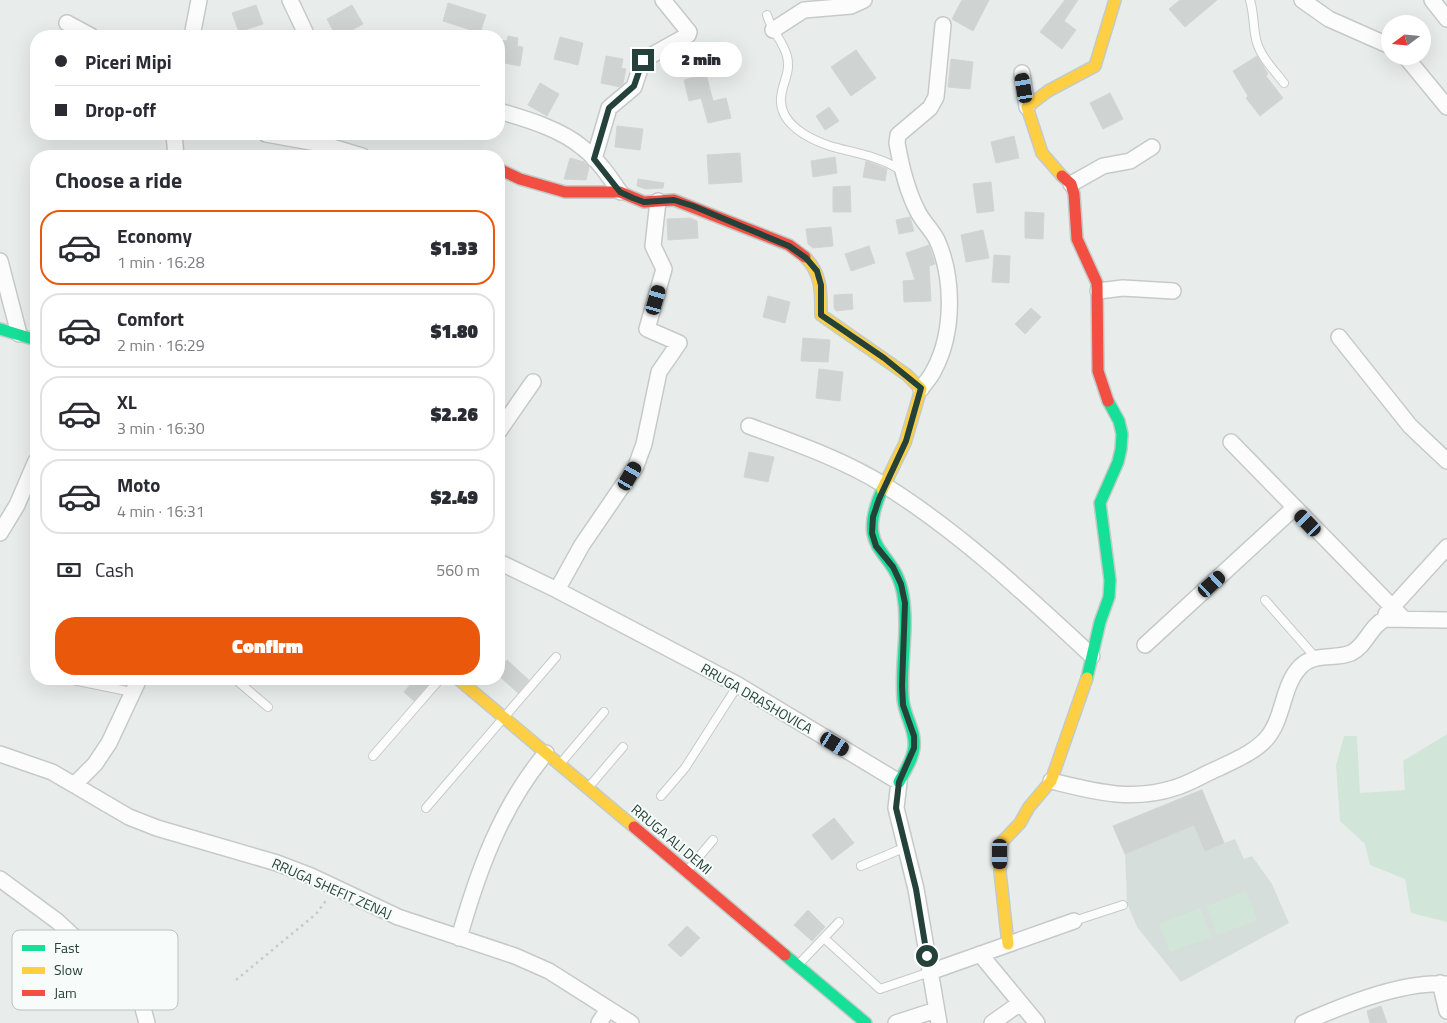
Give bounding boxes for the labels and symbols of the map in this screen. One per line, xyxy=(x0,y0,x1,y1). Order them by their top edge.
north arrow xyxy=(1381,15,1431,65)
callout: 2 min xyxy=(660,42,743,78)
route end xyxy=(632,49,654,71)
car xyxy=(1014,72,1033,104)
car xyxy=(644,284,667,316)
car xyxy=(616,459,643,493)
car xyxy=(1292,507,1323,539)
car xyxy=(1195,568,1228,600)
street label: RRUGA DRASHOVICA xyxy=(697,657,817,739)
car xyxy=(818,730,851,758)
street label: RRUGA ALI DEMI xyxy=(627,799,717,879)
car xyxy=(992,839,1007,869)
street label: RRUGA SHEFIT ZENAJ xyxy=(269,852,395,924)
legend xyxy=(12,930,178,1010)
text: Fast xyxy=(54,937,79,958)
route start xyxy=(916,945,938,967)
text: Slow xyxy=(54,959,83,980)
text: Jam xyxy=(54,982,77,1003)

